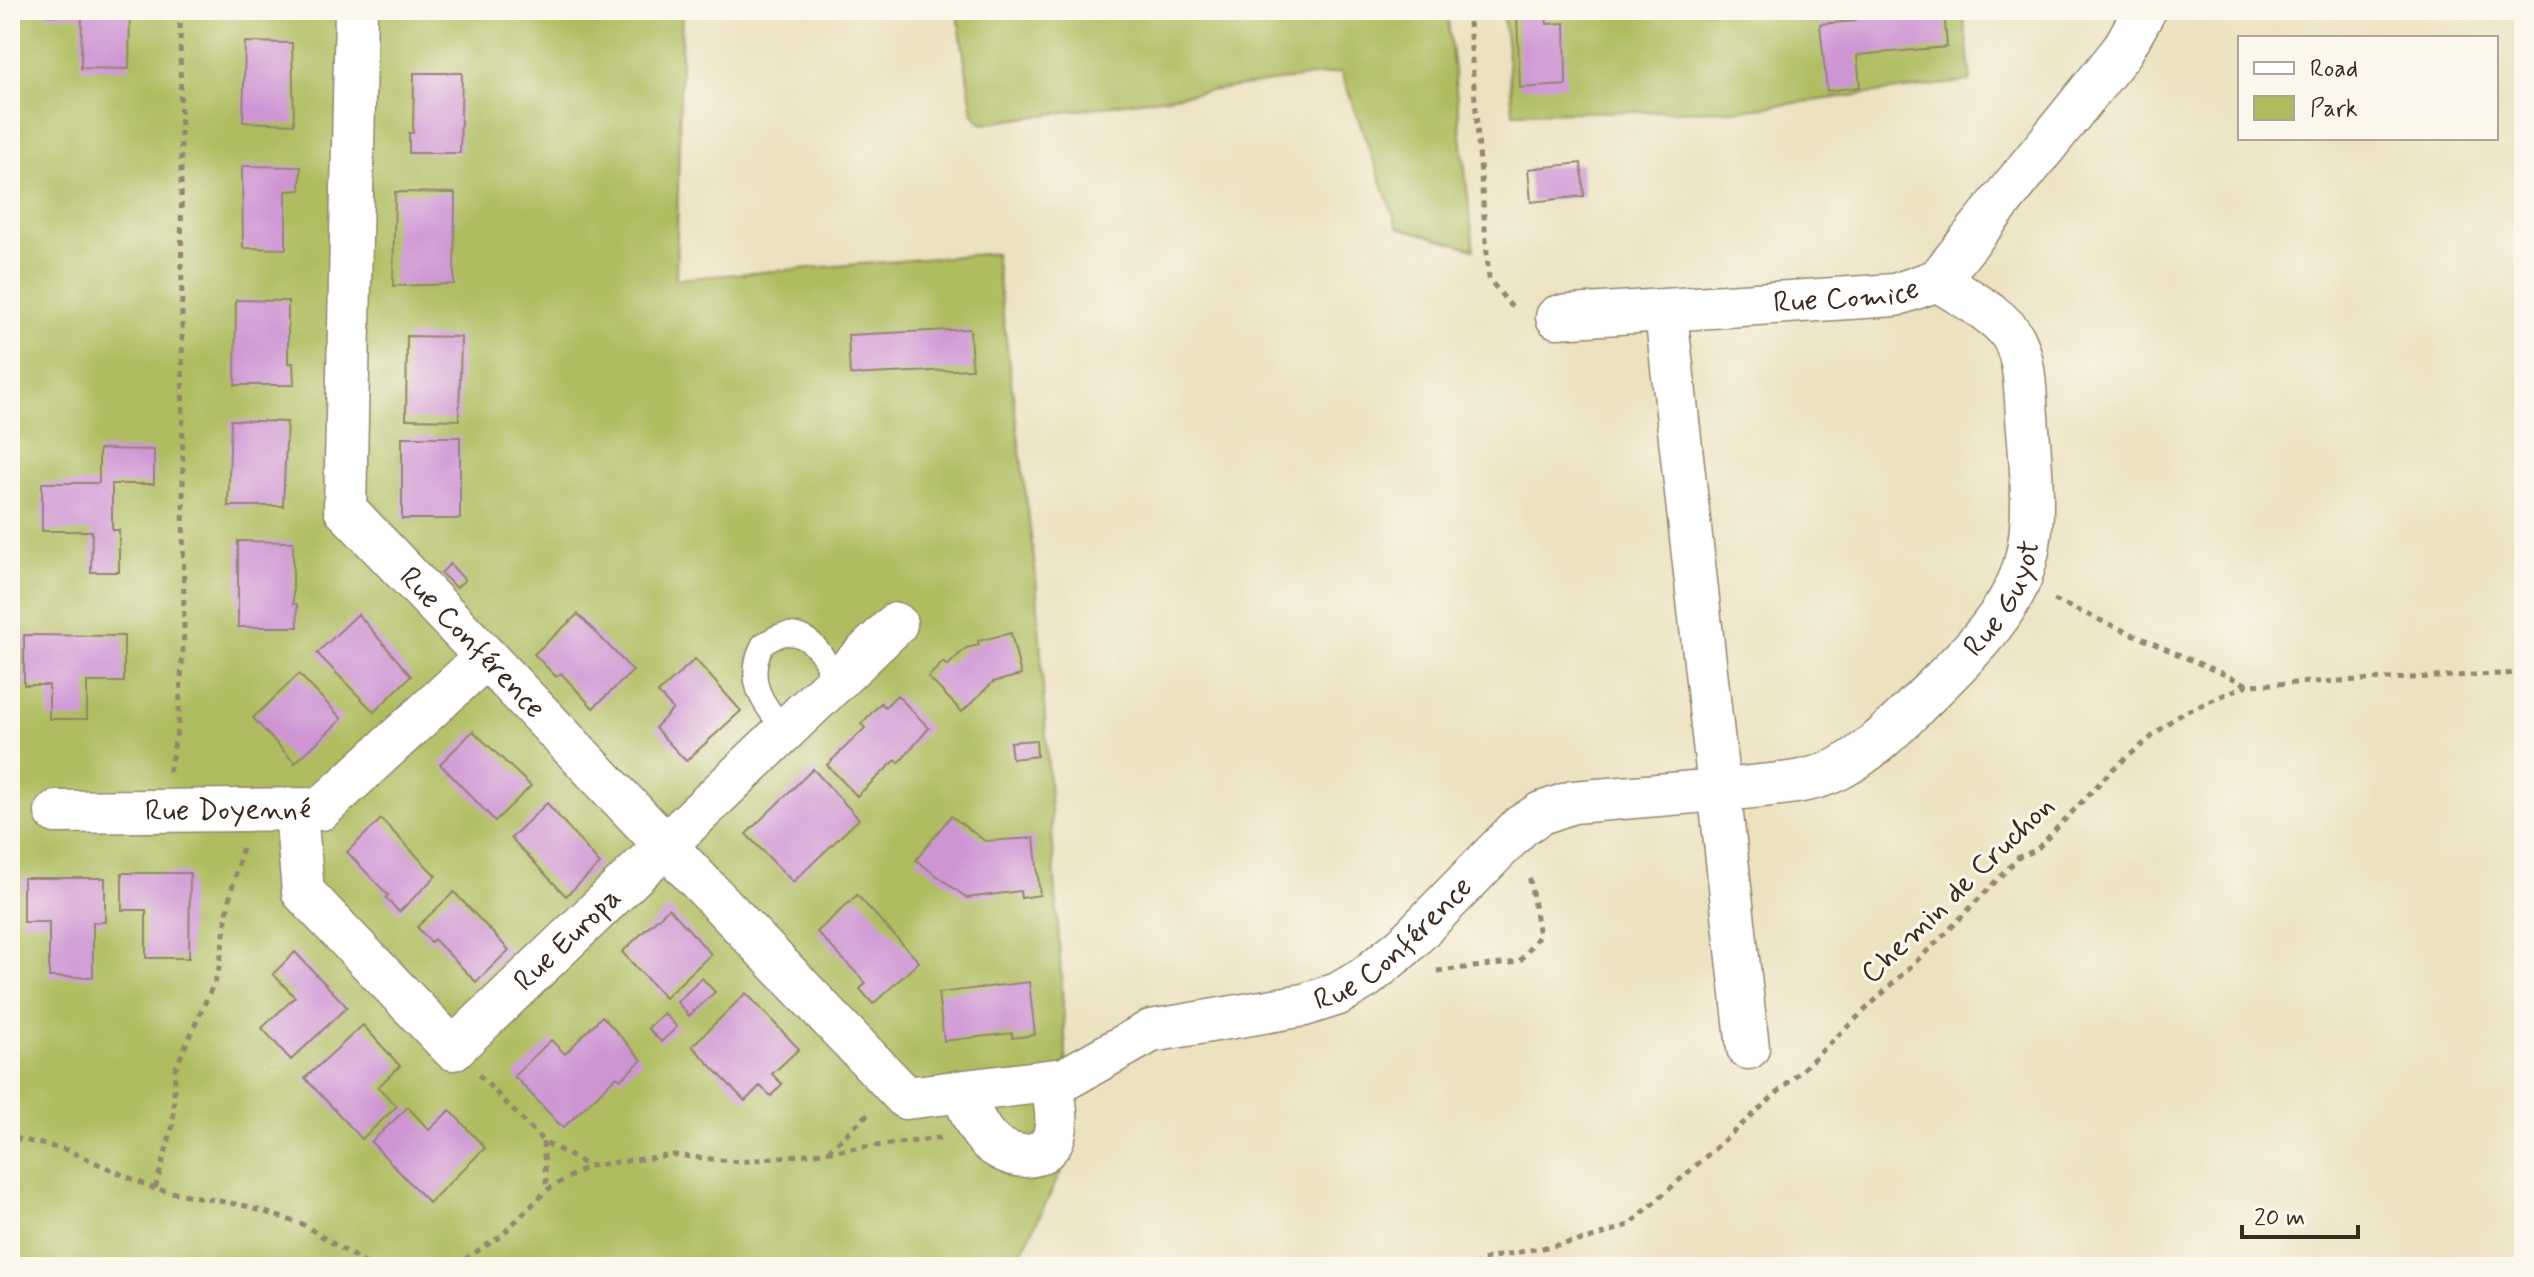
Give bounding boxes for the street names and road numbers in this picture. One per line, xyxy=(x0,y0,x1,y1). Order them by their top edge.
street label: Rue Comice xyxy=(1772,269,1925,322)
street label: Rue Guyot xyxy=(1955,537,2049,665)
street label: Rue Conférence xyxy=(391,558,554,727)
street label: Chemin de Cruchon xyxy=(1853,787,2063,993)
street label: Rue Doyenné xyxy=(145,790,311,830)
street label: Rue Conférence xyxy=(1309,868,1481,1020)
street label: Rue Europa xyxy=(505,878,630,1000)

